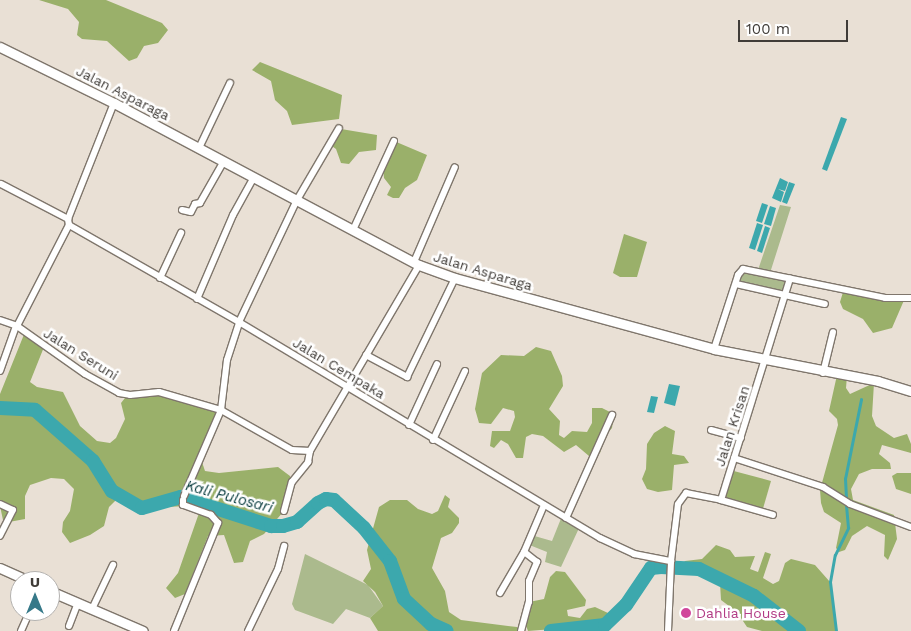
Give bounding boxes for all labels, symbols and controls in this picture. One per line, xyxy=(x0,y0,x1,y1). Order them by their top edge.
scale bar xyxy=(741,10,851,42)
text: 100 m xyxy=(746,20,790,38)
street label: Jalan Asparaga xyxy=(73,62,173,124)
street label: Jalan Asparaga xyxy=(431,248,535,294)
street label: Jalan Seruni xyxy=(40,324,122,384)
street label: Jalan Cempaka xyxy=(290,334,388,402)
street label: Jalan Krisan xyxy=(711,384,753,468)
water label: Kali Pulosari xyxy=(183,477,275,517)
north arrow xyxy=(10,571,60,621)
text: U xyxy=(30,574,40,590)
place label: Dahlia House xyxy=(696,605,786,621)
marker: Dahlia House xyxy=(680,607,692,619)

